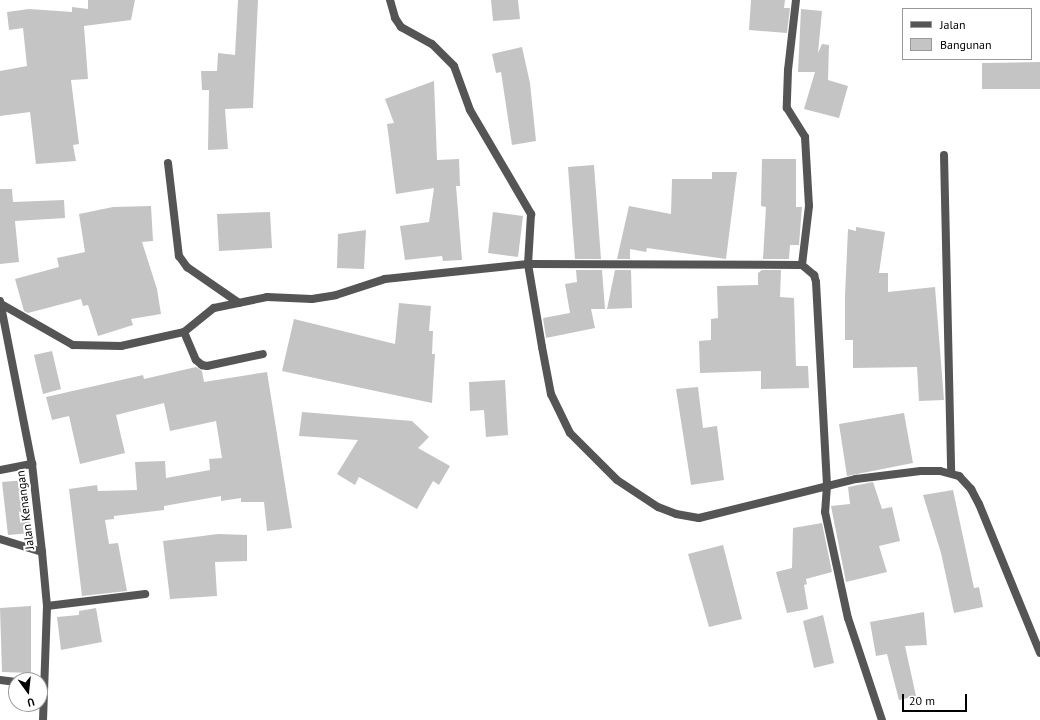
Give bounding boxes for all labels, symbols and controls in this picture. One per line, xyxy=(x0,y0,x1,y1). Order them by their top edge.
legend xyxy=(902,8,1032,60)
text: Jalan xyxy=(940,17,965,32)
text: Bangunan xyxy=(940,37,992,52)
street label: Jalan Kenangan xyxy=(13,470,37,550)
north arrow xyxy=(8,672,48,712)
scale bar xyxy=(904,686,969,712)
text: 20 m xyxy=(909,693,935,708)
text: U xyxy=(26,695,36,710)

